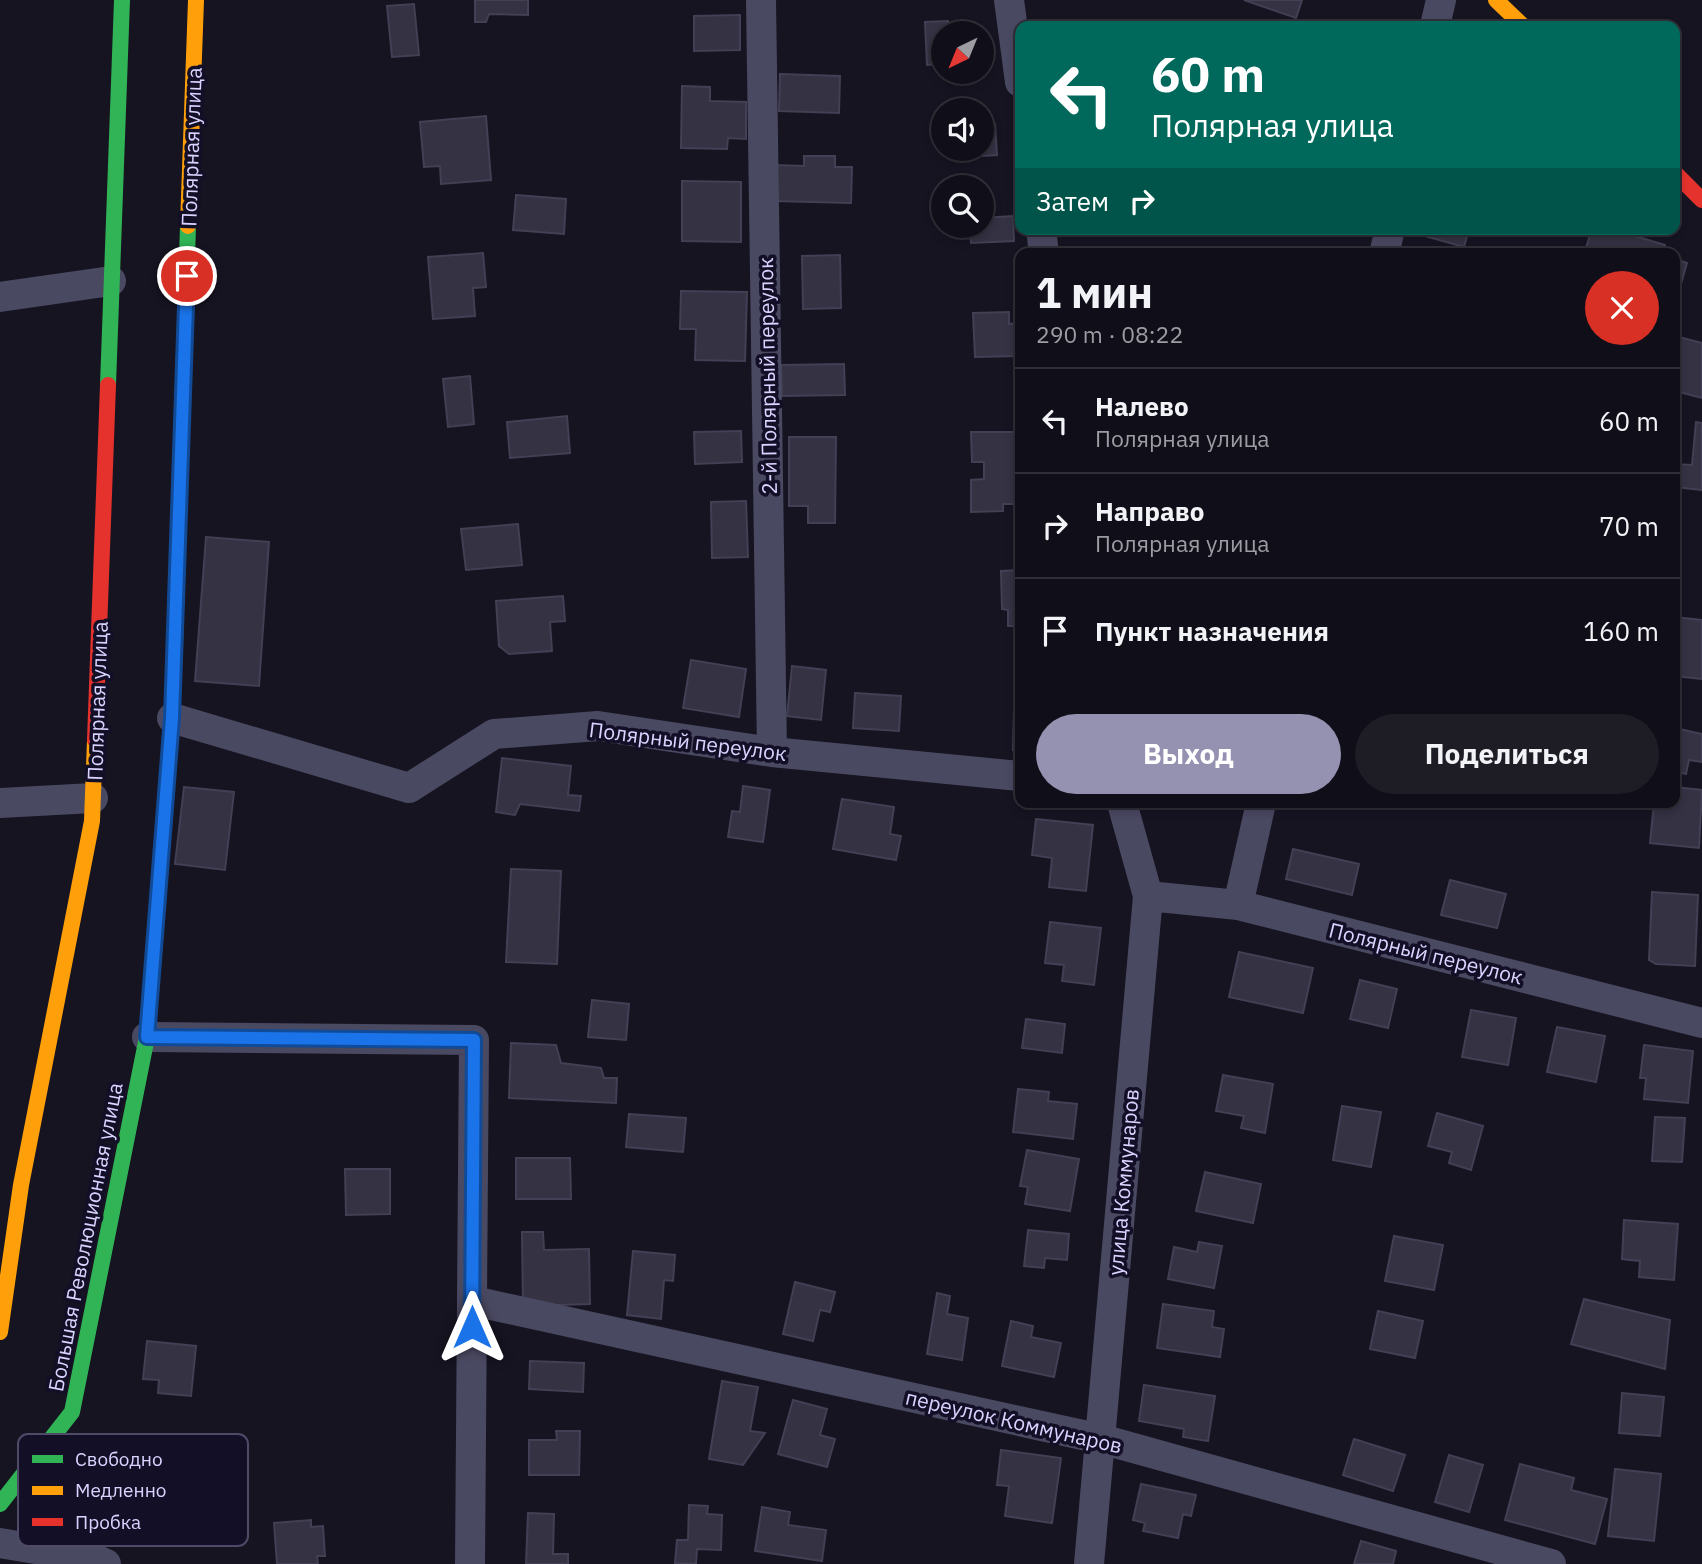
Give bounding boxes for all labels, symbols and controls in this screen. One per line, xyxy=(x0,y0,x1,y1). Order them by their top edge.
north arrow xyxy=(931,21,994,84)
map controls xyxy=(931,21,994,238)
text: 60 m xyxy=(1151,42,1265,105)
icon: left xyxy=(1036,49,1127,140)
street label: Полярная улица xyxy=(174,67,208,227)
button: sound xyxy=(931,98,994,161)
text: Полярная улица xyxy=(1151,104,1394,146)
button: search xyxy=(931,175,994,238)
icon: right xyxy=(1123,182,1161,220)
text: Затем xyxy=(1036,184,1109,218)
pin xyxy=(157,246,217,306)
icon: arrive xyxy=(168,257,206,295)
street label: 2-й Полярный переулок xyxy=(751,257,783,495)
text: 1 мин xyxy=(1036,265,1153,320)
button: close xyxy=(1585,271,1659,345)
text: 290 m · 08:22 xyxy=(1036,319,1183,349)
text: Налево xyxy=(1095,389,1189,423)
icon: left xyxy=(1036,402,1074,440)
text: 60 m xyxy=(1599,404,1659,438)
text: Полярная улица xyxy=(1095,423,1270,453)
text: Направо xyxy=(1095,494,1204,528)
icon: right xyxy=(1036,507,1074,545)
text: 70 m xyxy=(1599,509,1659,543)
text: Полярная улица xyxy=(1095,528,1270,558)
icon: arrive xyxy=(1036,612,1074,650)
text: Пункт назначения xyxy=(1095,614,1329,648)
text: 160 m xyxy=(1583,614,1659,648)
street label: Полярная улица xyxy=(80,621,114,781)
button: Выход xyxy=(1036,714,1341,794)
button: Поделиться xyxy=(1355,714,1659,794)
street label: Полярный переулок xyxy=(588,715,788,767)
street label: Полярный переулок xyxy=(1326,915,1526,991)
street label: Большая Революционная улица xyxy=(41,1080,129,1394)
street label: улица Коммунаров xyxy=(1101,1088,1145,1276)
position arrow xyxy=(435,1290,509,1364)
street label: переулок Коммунаров xyxy=(903,1382,1125,1460)
legend xyxy=(18,1434,248,1546)
text: Свободно xyxy=(75,1447,163,1471)
text: Медленно xyxy=(75,1478,166,1502)
text: Пробка xyxy=(75,1510,141,1534)

